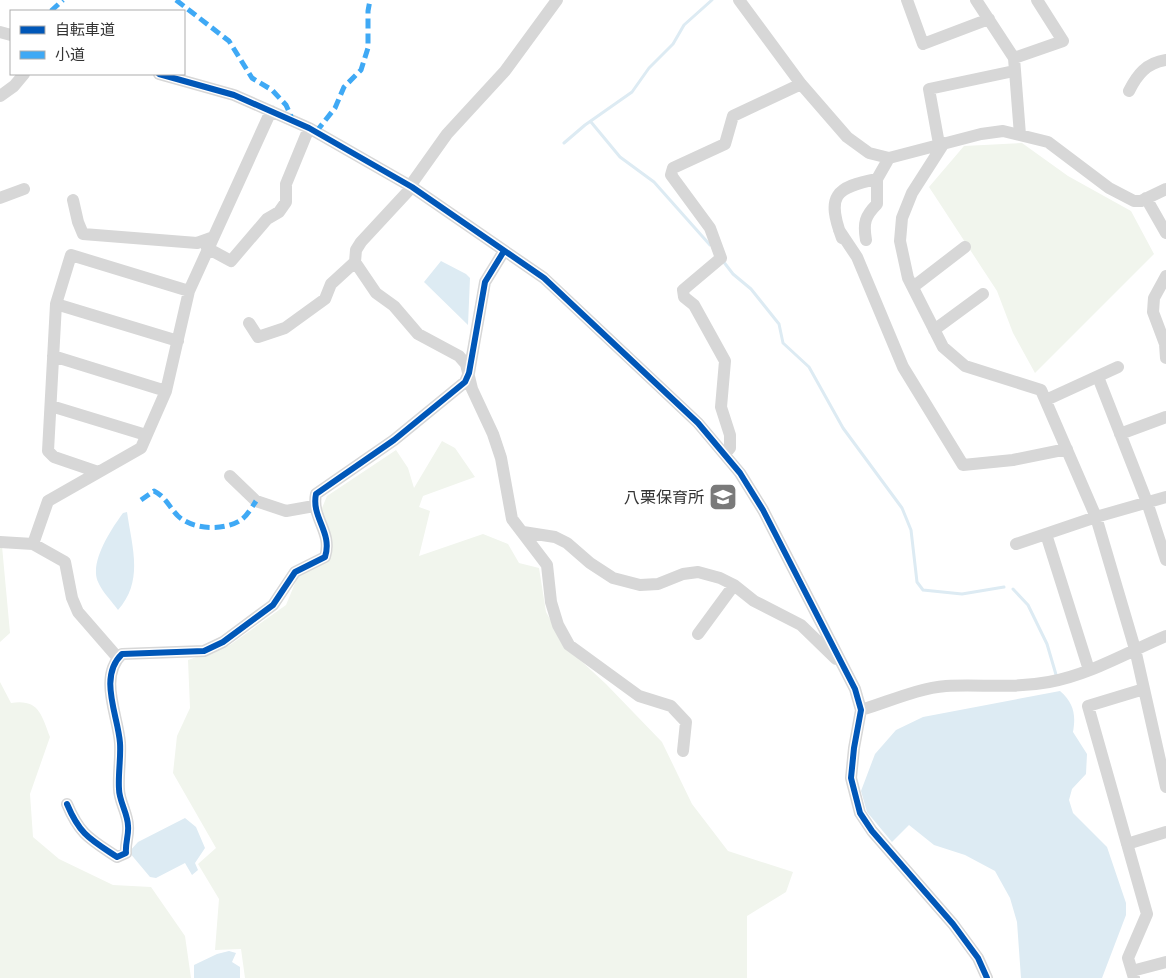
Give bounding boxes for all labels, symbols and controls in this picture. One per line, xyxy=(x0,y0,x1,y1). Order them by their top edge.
legend xyxy=(10,10,185,75)
text: 自転車道 xyxy=(55,20,115,39)
text: 小道 xyxy=(55,45,85,64)
school or university icon: 八栗保育所 xyxy=(708,482,738,512)
place label: 八栗保育所 xyxy=(624,488,704,507)

